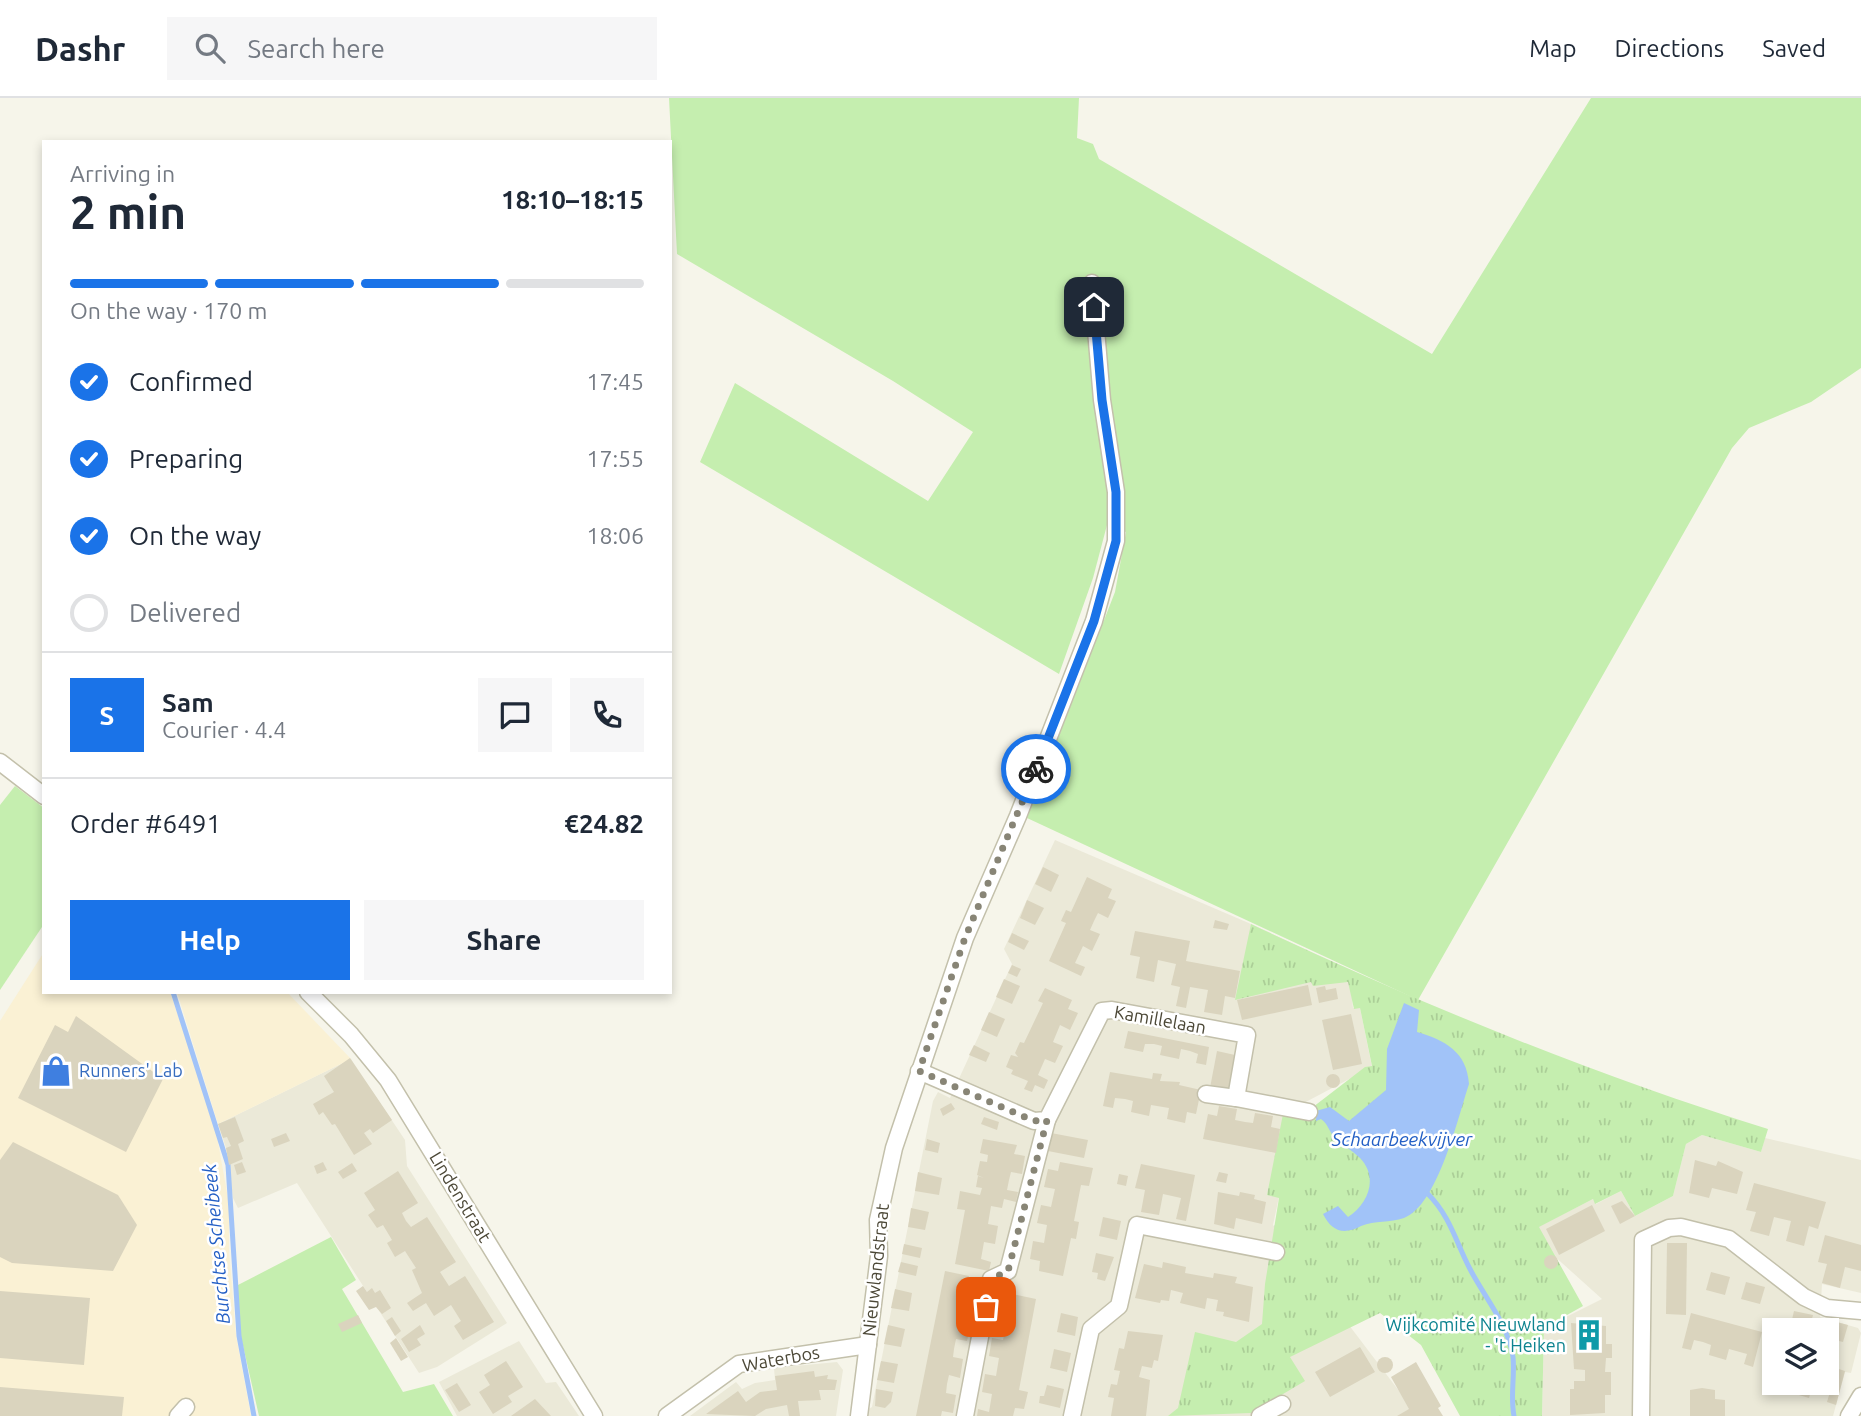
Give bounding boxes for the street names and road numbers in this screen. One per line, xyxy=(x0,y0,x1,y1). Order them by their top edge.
street label: Kamillelaan xyxy=(1113,1001,1208,1037)
street label: Lindenstraat xyxy=(426,1148,496,1245)
street label: Nieuwlandstraat xyxy=(858,1202,892,1337)
street label: Waterbos xyxy=(741,1341,821,1375)

